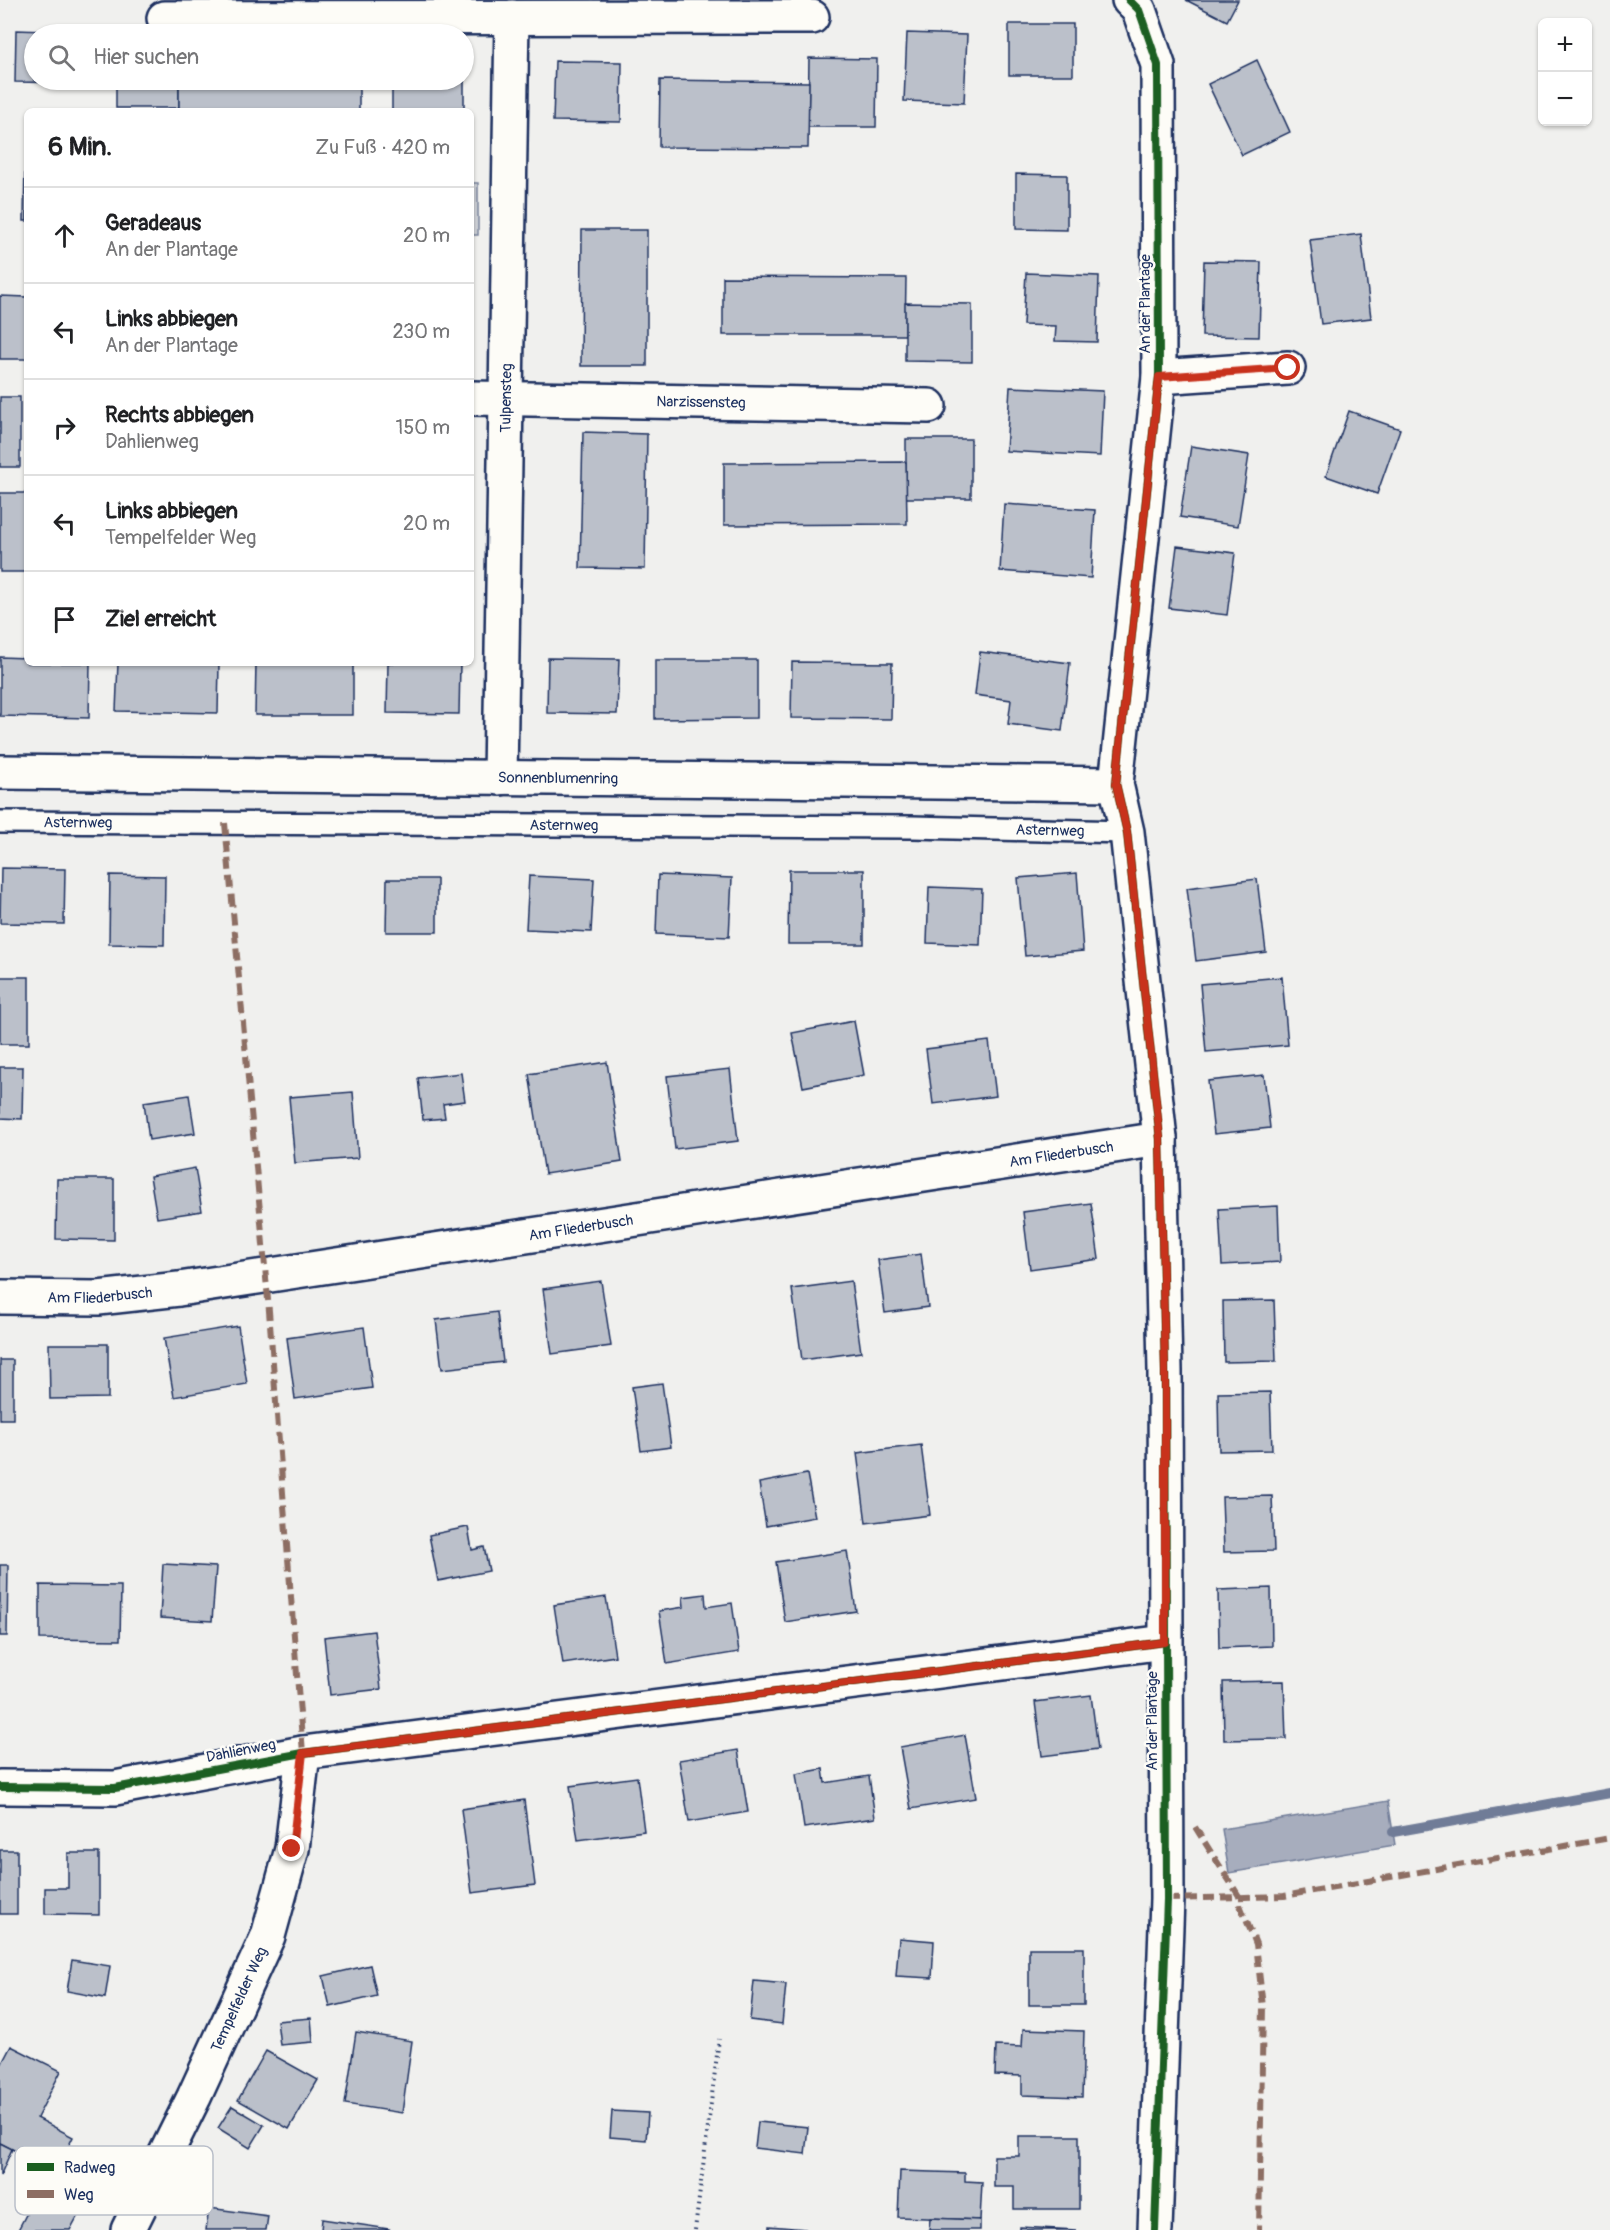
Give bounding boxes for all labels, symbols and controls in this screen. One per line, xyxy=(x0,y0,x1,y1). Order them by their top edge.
map controls xyxy=(1538,18,1592,126)
button: + xyxy=(1538,18,1592,72)
search box xyxy=(24,24,474,90)
icon: search xyxy=(45,41,78,74)
text: Hier suchen xyxy=(93,43,199,71)
button: − xyxy=(1538,72,1592,126)
text: 6 Min. xyxy=(48,131,112,163)
text: Zu Fuß · 420 m xyxy=(315,135,450,160)
text: Geradeaus xyxy=(105,209,201,237)
icon: ahead xyxy=(48,219,81,252)
text: 20 m xyxy=(403,223,450,248)
text: An der Plantage xyxy=(105,237,238,262)
street label: An der Plantage xyxy=(1136,254,1155,354)
text: Links abbiegen xyxy=(105,305,238,333)
icon: left xyxy=(48,315,81,348)
text: 230 m xyxy=(393,319,450,344)
text: An der Plantage xyxy=(105,333,238,358)
route start xyxy=(1274,354,1300,380)
street label: Tulpensteg xyxy=(496,363,516,433)
street label: Narzissensteg xyxy=(656,392,746,412)
text: Rechts abbiegen xyxy=(105,401,254,429)
icon: right xyxy=(48,411,81,444)
text: 150 m xyxy=(396,415,450,440)
text: Dahlienweg xyxy=(105,429,199,454)
text: Links abbiegen xyxy=(105,497,238,525)
icon: left xyxy=(48,507,81,540)
text: 20 m xyxy=(403,511,450,536)
text: Tempelfelder Weg xyxy=(105,525,256,550)
icon: arrive xyxy=(48,603,81,636)
text: Ziel erreicht xyxy=(105,605,216,633)
street label: Sonnenblumenring xyxy=(498,768,618,788)
street label: Asternweg xyxy=(44,813,112,832)
street label: Asternweg xyxy=(530,815,598,835)
street label: Asternweg xyxy=(1015,820,1085,841)
street label: Am Fliederbusch xyxy=(1008,1137,1115,1171)
street label: Am Fliederbusch xyxy=(527,1210,634,1245)
street label: Am Fliederbusch xyxy=(47,1283,153,1308)
street label: An der Plantage xyxy=(1143,1671,1162,1771)
street label: Dahlienweg xyxy=(205,1735,277,1767)
route end xyxy=(278,1835,304,1861)
street label: Tempelfelder Weg xyxy=(207,1944,271,2055)
legend xyxy=(15,2146,213,2215)
text: Radweg xyxy=(64,2158,115,2178)
text: Weg xyxy=(64,2185,94,2205)

